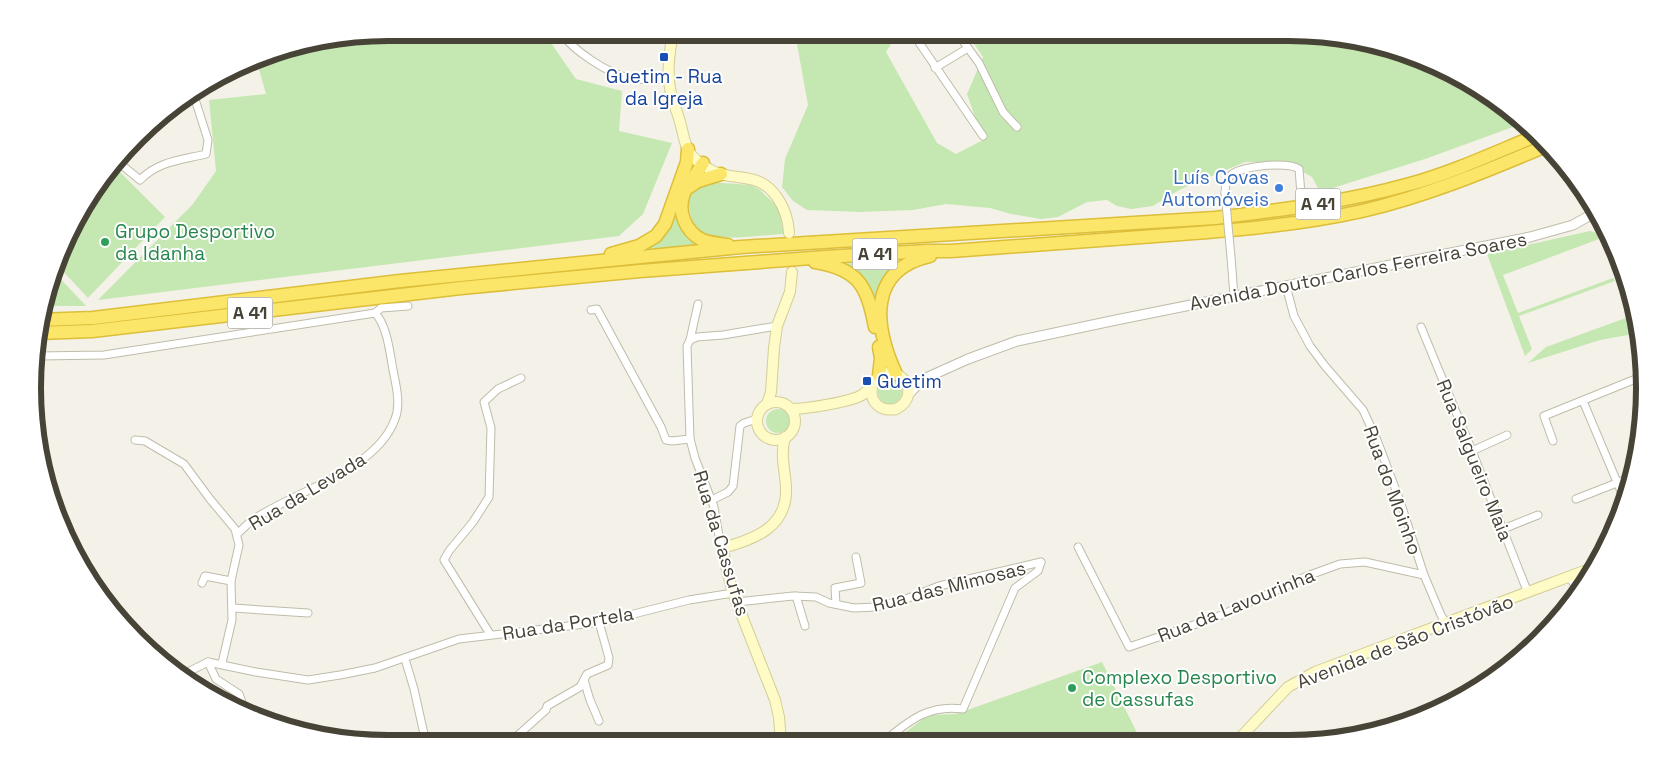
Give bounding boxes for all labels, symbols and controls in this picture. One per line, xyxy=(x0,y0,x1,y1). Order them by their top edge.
marker: Guetim - Rua da Igreja xyxy=(658,51,670,63)
place label: Guetim - Rua da Igreja xyxy=(606,64,722,111)
place label: Luís Covas Automóveis xyxy=(1162,165,1269,212)
marker: Luís Covas Automóveis xyxy=(1273,182,1285,194)
road number: A 41 xyxy=(1296,188,1340,220)
place label: Grupo Desportivo da Idanha xyxy=(115,219,275,266)
street label: Avenida Doutor Carlos Ferreira Soares xyxy=(1187,226,1529,316)
marker: Grupo Desportivo da Idanha xyxy=(99,236,111,248)
road number: A 41 xyxy=(852,238,898,270)
road number: A 41 xyxy=(228,298,272,328)
place label: Guetim xyxy=(877,369,942,394)
marker: Guetim xyxy=(861,375,873,387)
street label: Rua Salgueiro Maia xyxy=(1431,375,1519,545)
street label: Rua do Moinho xyxy=(1357,422,1428,558)
street label: Rua da Levada xyxy=(244,447,371,536)
street label: Rua da Cassufas xyxy=(687,467,756,619)
street label: Rua das Mimosas xyxy=(870,555,1029,618)
street label: Rua da Lavourinha xyxy=(1154,562,1319,648)
street label: Avenida de São Cristóvão xyxy=(1293,589,1517,694)
street label: Rua da Portela xyxy=(501,601,636,646)
place label: Complexo Desportivo de Cassufas xyxy=(1082,665,1277,712)
marker: Complexo Desportivo de Cassufas xyxy=(1066,682,1078,694)

